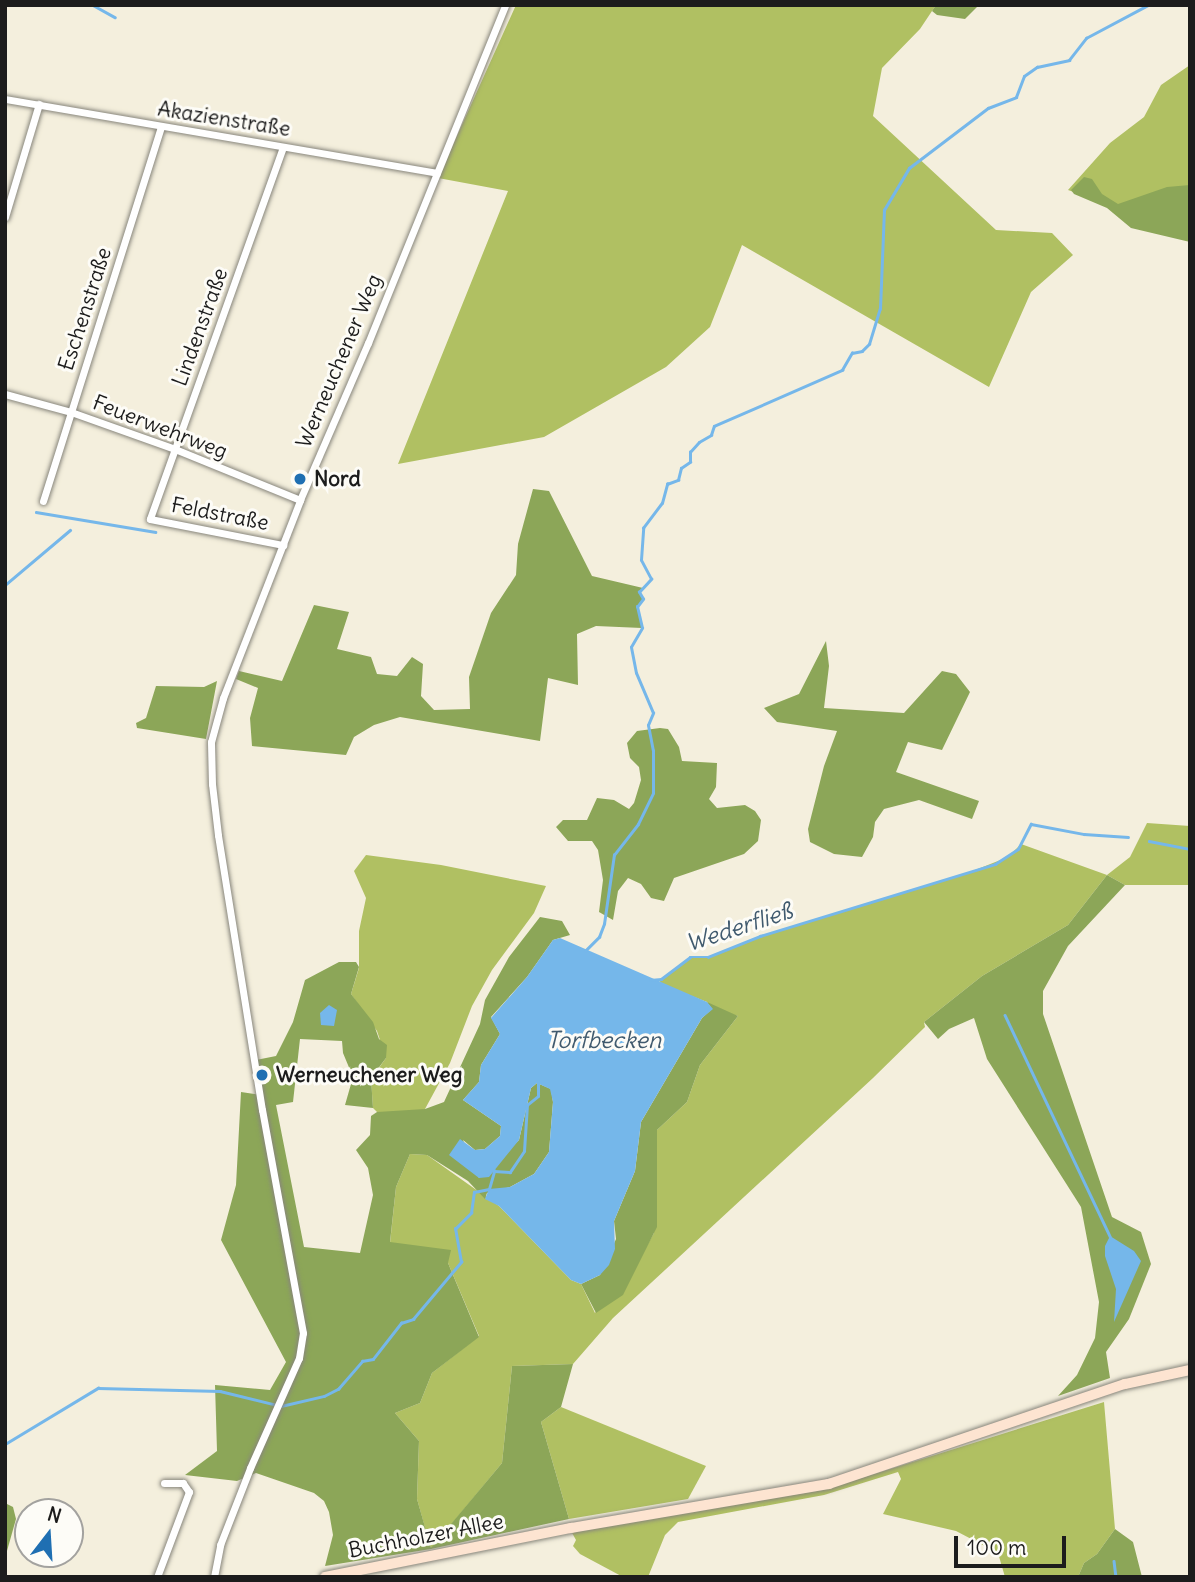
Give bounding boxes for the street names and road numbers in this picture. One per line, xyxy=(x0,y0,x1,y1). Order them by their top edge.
street label: Akazienstraße xyxy=(156,96,292,142)
street label: Eschenstraße xyxy=(53,244,117,374)
street label: Lindenstraße xyxy=(167,265,233,389)
street label: Werneuchener Weg xyxy=(291,270,387,452)
street label: Feuerwehrweg xyxy=(89,390,231,464)
street label: Feldstraße xyxy=(169,492,271,536)
street label: Buchholzer Allee xyxy=(346,1509,506,1563)

